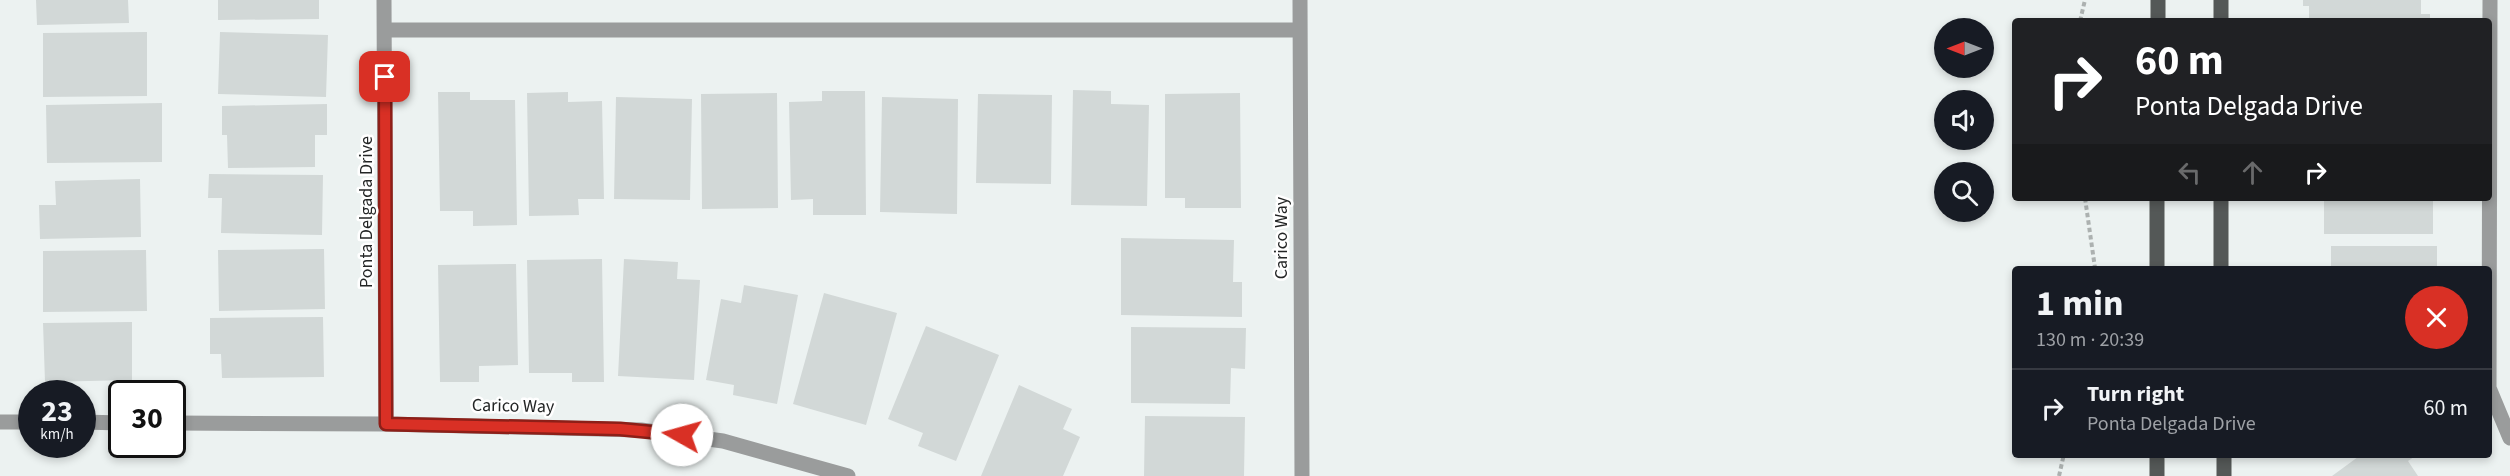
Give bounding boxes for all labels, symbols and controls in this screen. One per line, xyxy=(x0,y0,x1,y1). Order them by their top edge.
north arrow xyxy=(1934,18,1994,78)
map controls xyxy=(1934,18,1994,222)
text: 60 m xyxy=(2135,31,2224,91)
icon: right xyxy=(2036,42,2114,120)
pin xyxy=(359,51,410,102)
icon: arrive xyxy=(368,60,401,93)
text: Ponta Delgada Drive xyxy=(2135,87,2363,126)
button: sound xyxy=(1934,90,1994,150)
street label: Ponta Delgada Drive xyxy=(354,136,379,288)
icon: left xyxy=(2173,156,2206,189)
icon: ahead xyxy=(2236,156,2269,189)
icon: right xyxy=(2299,156,2332,189)
button: search xyxy=(1934,162,1994,222)
street label: Carico Way xyxy=(1269,196,1294,279)
text: 1 min xyxy=(2036,278,2124,329)
button: close xyxy=(2405,286,2468,349)
text: 130 m · 20:39 xyxy=(2036,326,2144,354)
text: Turn right xyxy=(2087,378,2184,410)
speed limit sign: 30 xyxy=(108,380,186,458)
text: 23 xyxy=(41,390,73,433)
icon: right xyxy=(2036,392,2069,425)
text: 60 m xyxy=(2423,392,2468,424)
street label: Carico Way xyxy=(472,393,555,419)
position arrow xyxy=(650,403,714,467)
text: Ponta Delgada Drive xyxy=(2087,410,2256,438)
text: km/h xyxy=(40,424,74,445)

